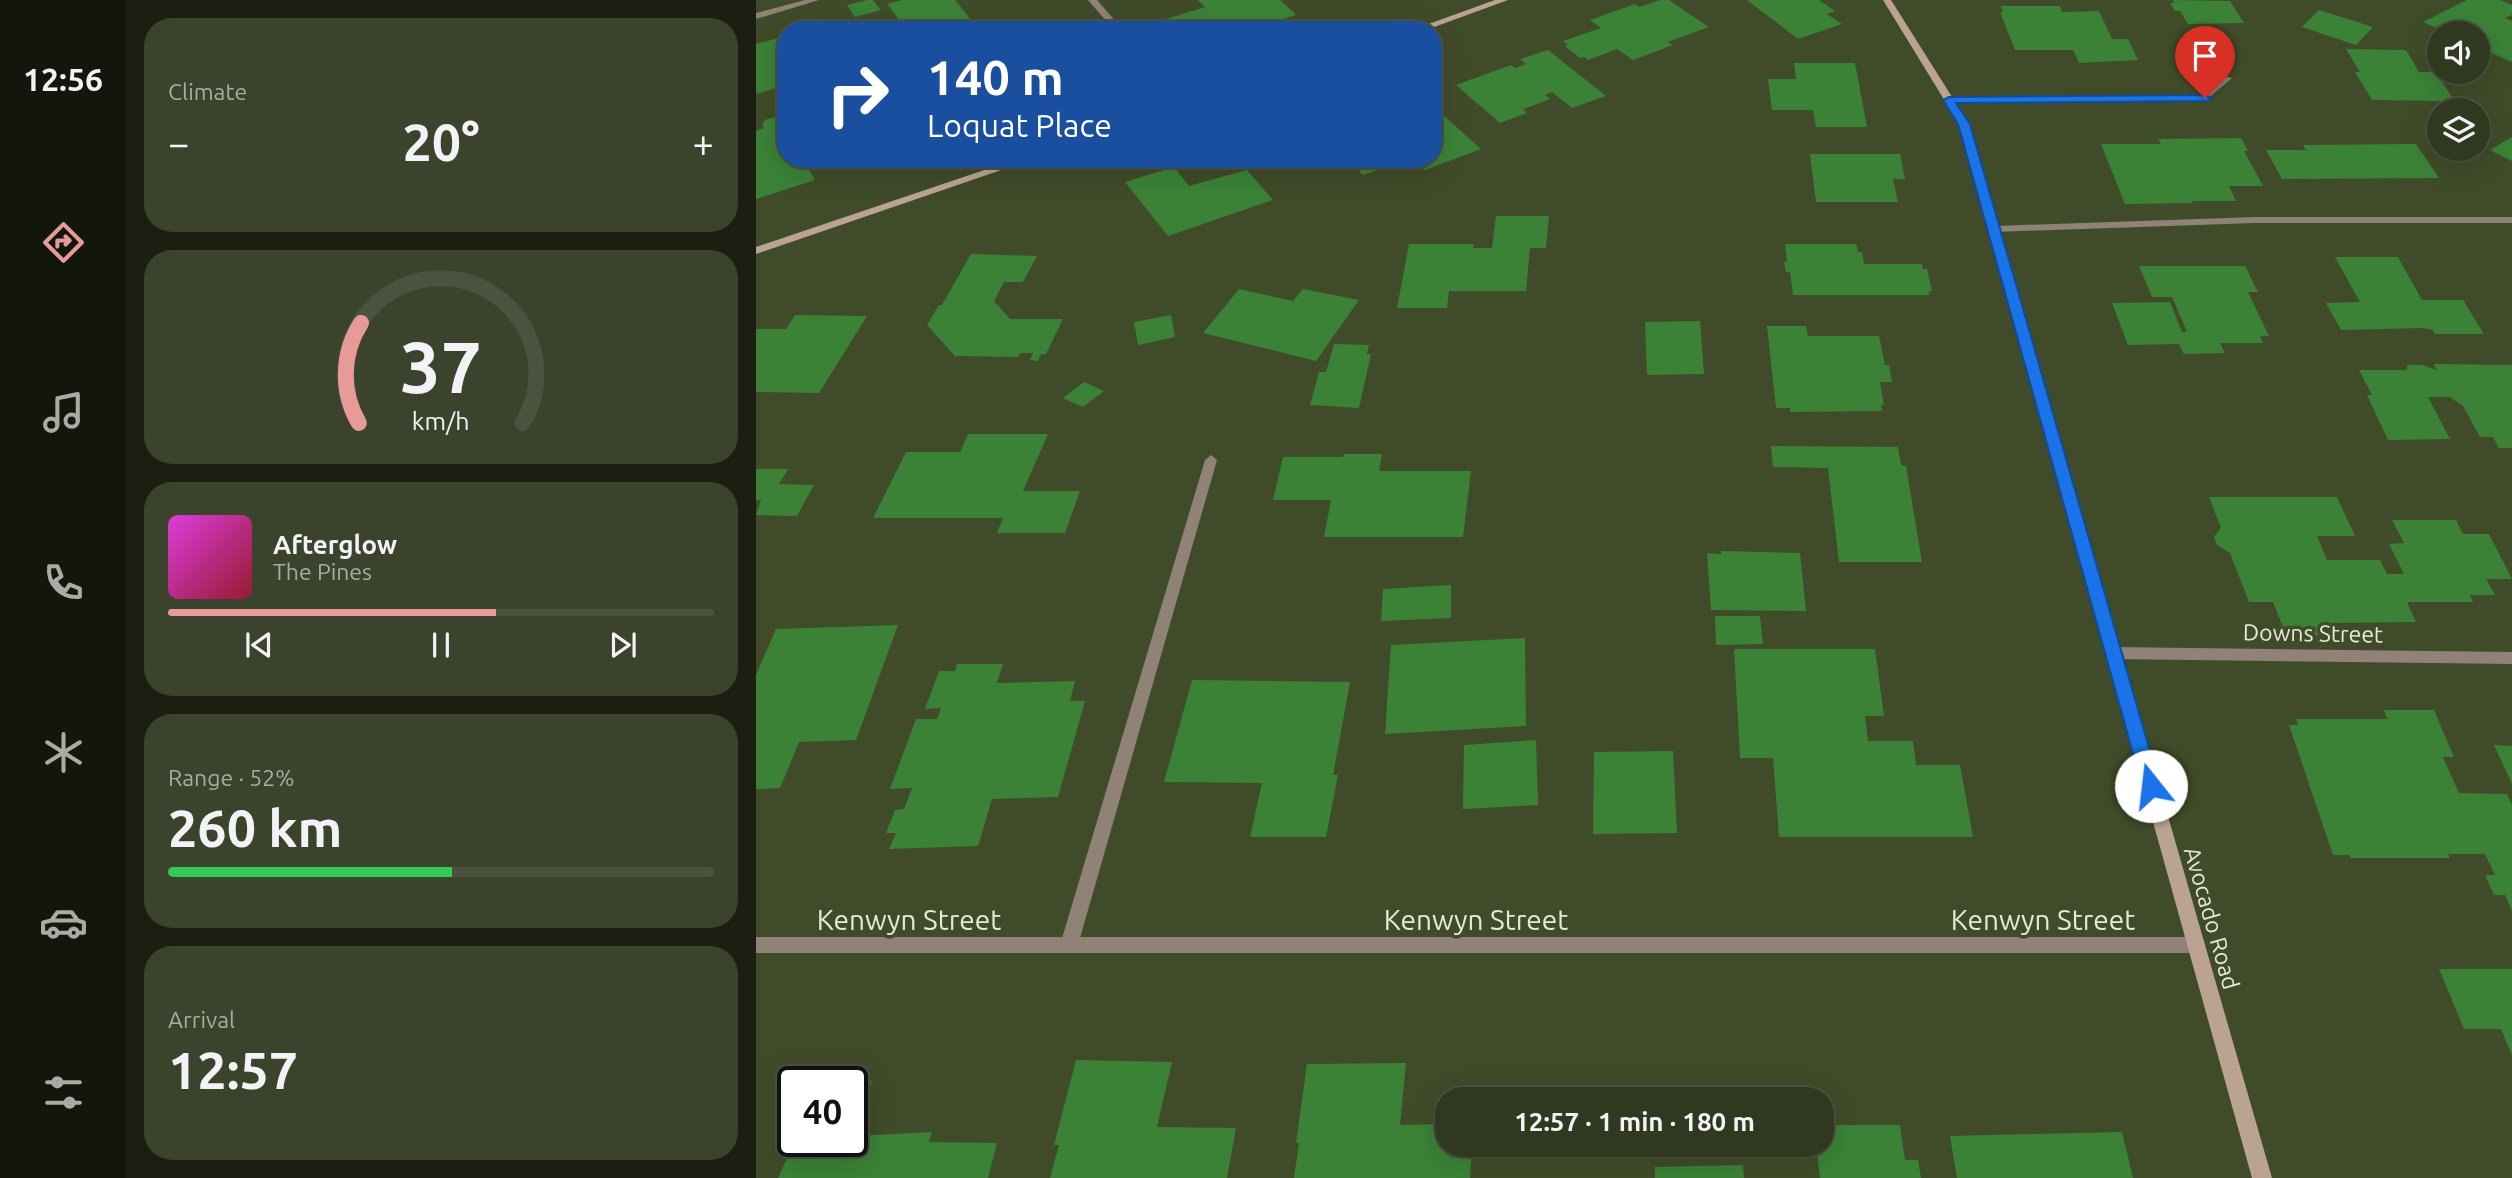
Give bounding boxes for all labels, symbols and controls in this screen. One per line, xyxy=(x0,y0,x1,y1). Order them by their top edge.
map controls xyxy=(2427,21,2490,161)
button: sound xyxy=(2427,21,2490,84)
pin xyxy=(2175,26,2235,98)
icon: arrive xyxy=(2186,37,2224,75)
icon: right xyxy=(812,49,903,140)
text: 140 m xyxy=(927,49,1064,104)
text: 12:56 xyxy=(23,61,103,97)
text: Climate xyxy=(168,79,247,104)
button: layers xyxy=(2427,98,2490,161)
text: Loquat Place xyxy=(927,107,1112,143)
text: 20° xyxy=(402,113,480,171)
text: − xyxy=(168,122,189,164)
text: + xyxy=(693,122,714,164)
icon: directions xyxy=(39,218,88,267)
text: 37 xyxy=(400,325,482,407)
icon: music xyxy=(39,388,88,437)
text: km/h xyxy=(412,407,470,435)
text: Afterglow xyxy=(273,530,397,559)
icon: phone xyxy=(39,558,88,607)
text: The Pines xyxy=(273,559,372,584)
street label: Downs Street xyxy=(2243,619,2383,647)
icon: previous xyxy=(240,626,278,664)
icon: pause xyxy=(422,626,460,664)
icon: next xyxy=(604,626,642,664)
icon: climate xyxy=(39,728,88,777)
position arrow xyxy=(2114,749,2188,823)
text: Range · 52% xyxy=(168,765,295,790)
text: 260 km xyxy=(168,799,342,857)
street label: Avocado Road xyxy=(2180,844,2244,992)
icon: car xyxy=(39,898,88,947)
street label: Kenwyn Street xyxy=(817,904,1001,935)
street label: Kenwyn Street xyxy=(1384,904,1568,935)
street label: Kenwyn Street xyxy=(1951,904,2135,935)
text: Arrival xyxy=(168,1007,235,1032)
text: 12:57 xyxy=(168,1041,298,1099)
speed limit sign: 40 xyxy=(777,1066,868,1157)
icon: filters xyxy=(39,1068,88,1117)
text: 12:57 · 1 min · 180 m xyxy=(1514,1107,1755,1136)

